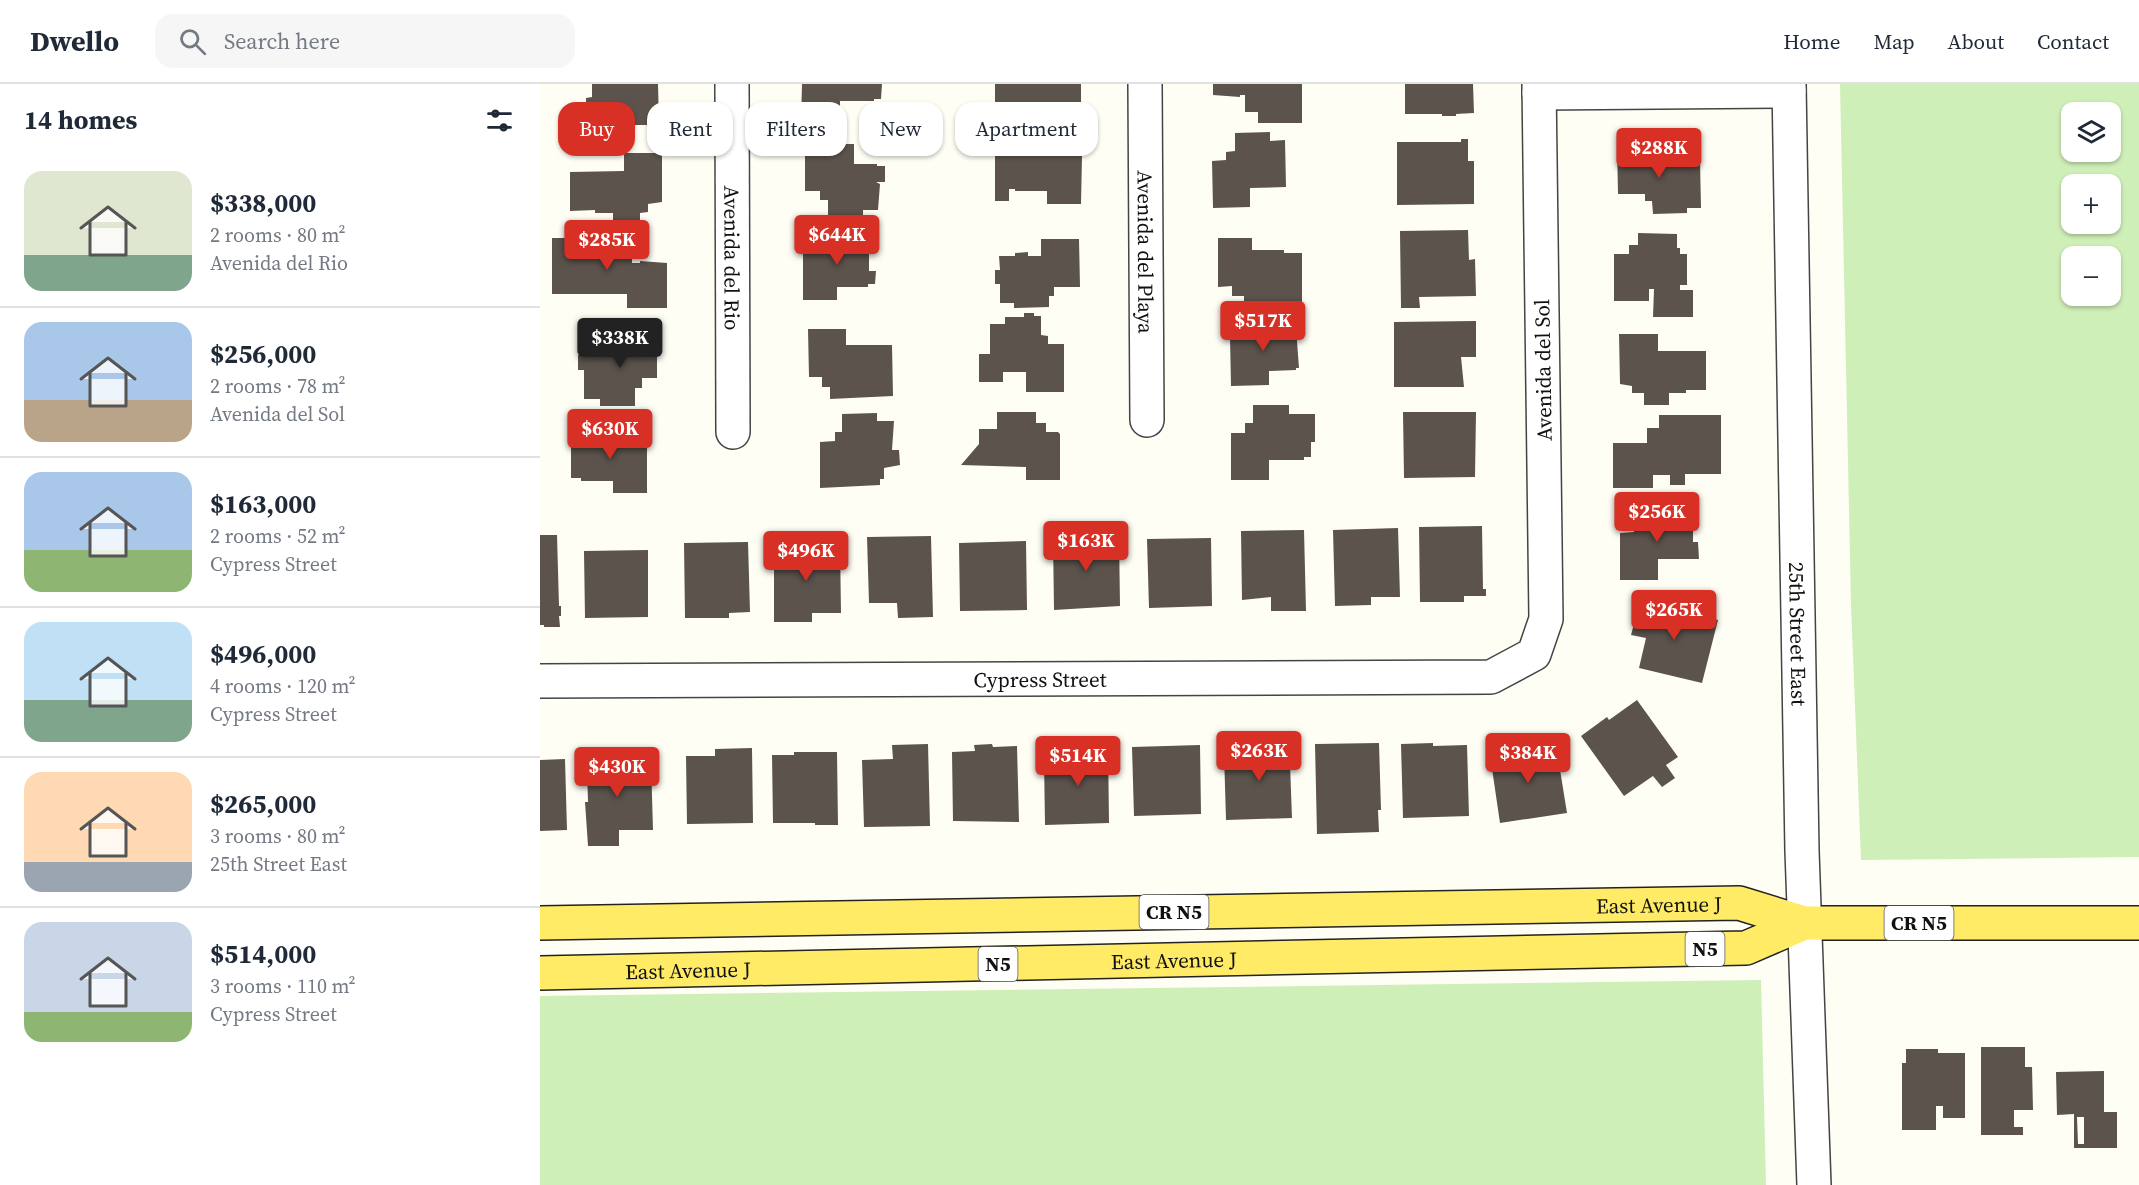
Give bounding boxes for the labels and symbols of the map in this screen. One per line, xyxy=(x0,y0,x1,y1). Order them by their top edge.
pin: $288K xyxy=(1617,128,1701,179)
street label: Avenida del Playa xyxy=(1131,170,1161,334)
street label: Avenida del Rio xyxy=(718,185,747,331)
pin: $644K xyxy=(795,215,879,266)
pin: $285K xyxy=(565,220,649,271)
street label: Avenida del Sol xyxy=(1527,299,1559,441)
pin: $517K xyxy=(1221,301,1305,352)
pin: $338K xyxy=(578,318,662,369)
pin: $630K xyxy=(568,409,652,460)
pin: $256K xyxy=(1615,492,1699,543)
pin: $163K xyxy=(1044,521,1128,572)
pin: $496K xyxy=(764,531,848,582)
street label: 25th Street East xyxy=(1783,562,1814,706)
pin: $265K xyxy=(1632,590,1716,641)
street label: Cypress Street xyxy=(973,664,1107,694)
pin: $263K xyxy=(1217,731,1301,782)
pin: $384K xyxy=(1486,733,1570,784)
pin: $514K xyxy=(1036,736,1120,787)
pin: $430K xyxy=(575,747,659,798)
street label: East Avenue J xyxy=(1596,889,1722,920)
road number: CR N5 xyxy=(1140,895,1208,929)
road number: CR N5 xyxy=(1884,906,1954,940)
road number: N5 xyxy=(1686,932,1724,966)
street label: East Avenue J xyxy=(1111,944,1237,976)
road number: N5 xyxy=(978,947,1018,981)
street label: East Avenue J xyxy=(625,954,751,986)

